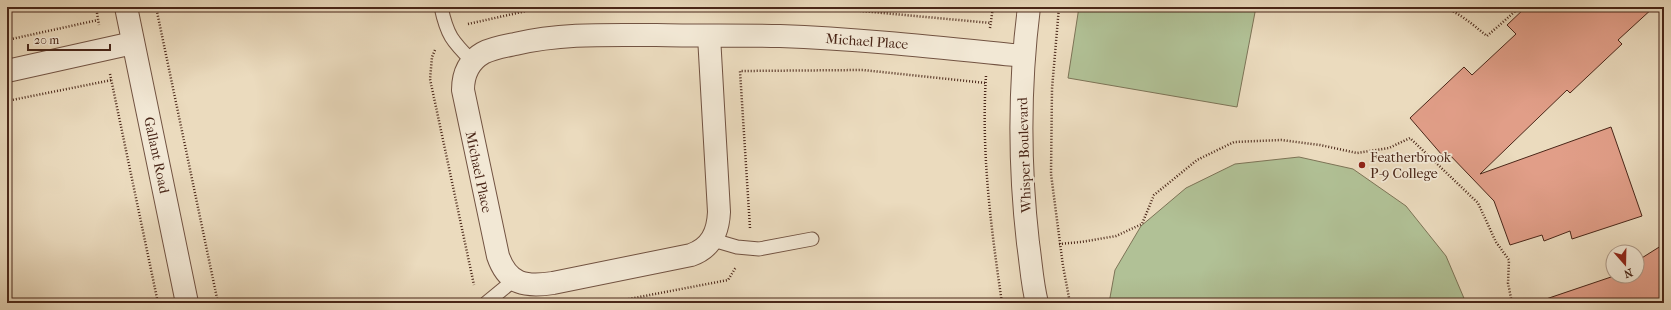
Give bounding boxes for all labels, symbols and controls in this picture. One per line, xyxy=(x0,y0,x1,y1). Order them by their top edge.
scale bar xyxy=(28,26,110,52)
street label: Michael Place xyxy=(825,30,909,53)
text: 20 m xyxy=(34,33,59,47)
street label: Whisper Boulevard xyxy=(1014,97,1035,214)
street label: Gallant Road xyxy=(140,115,173,195)
street label: Michael Place xyxy=(462,130,495,215)
place label: Featherbrook P-9 College xyxy=(1370,149,1452,182)
marker: Featherbrook P-9 College xyxy=(1357,160,1367,170)
north arrow xyxy=(1605,244,1645,284)
text: N xyxy=(1621,265,1634,281)

